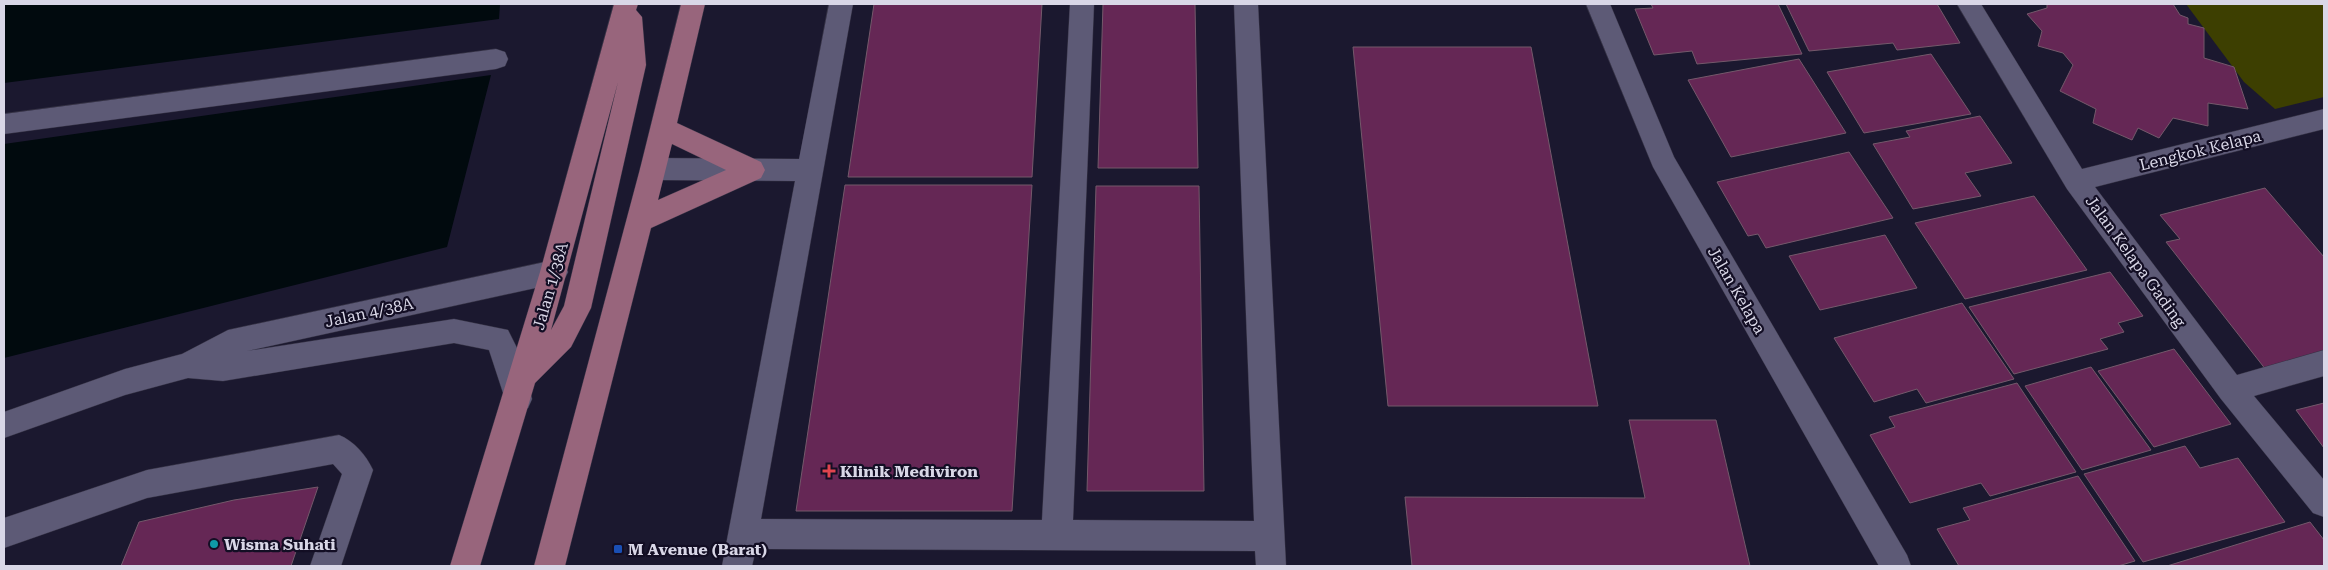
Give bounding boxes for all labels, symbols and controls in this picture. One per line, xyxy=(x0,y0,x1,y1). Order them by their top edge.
street label: Lengkok Kelapa xyxy=(2137,126,2263,175)
street label: Jalan Kelapa Gading xyxy=(2082,192,2190,331)
street label: Jalan 1/38A xyxy=(529,239,572,332)
street label: Jalan Kelapa xyxy=(1704,243,1769,338)
street label: Jalan 4/38A xyxy=(323,294,416,331)
place label: Klinik Mediviron xyxy=(840,462,978,481)
marker: Klinik Mediviron xyxy=(822,464,836,478)
place label: Wisma Suhati xyxy=(224,535,336,554)
marker: Wisma Suhati xyxy=(208,538,220,550)
place label: M Avenue (Barat) xyxy=(628,540,767,559)
marker: M Avenue (Barat) xyxy=(612,543,624,555)

